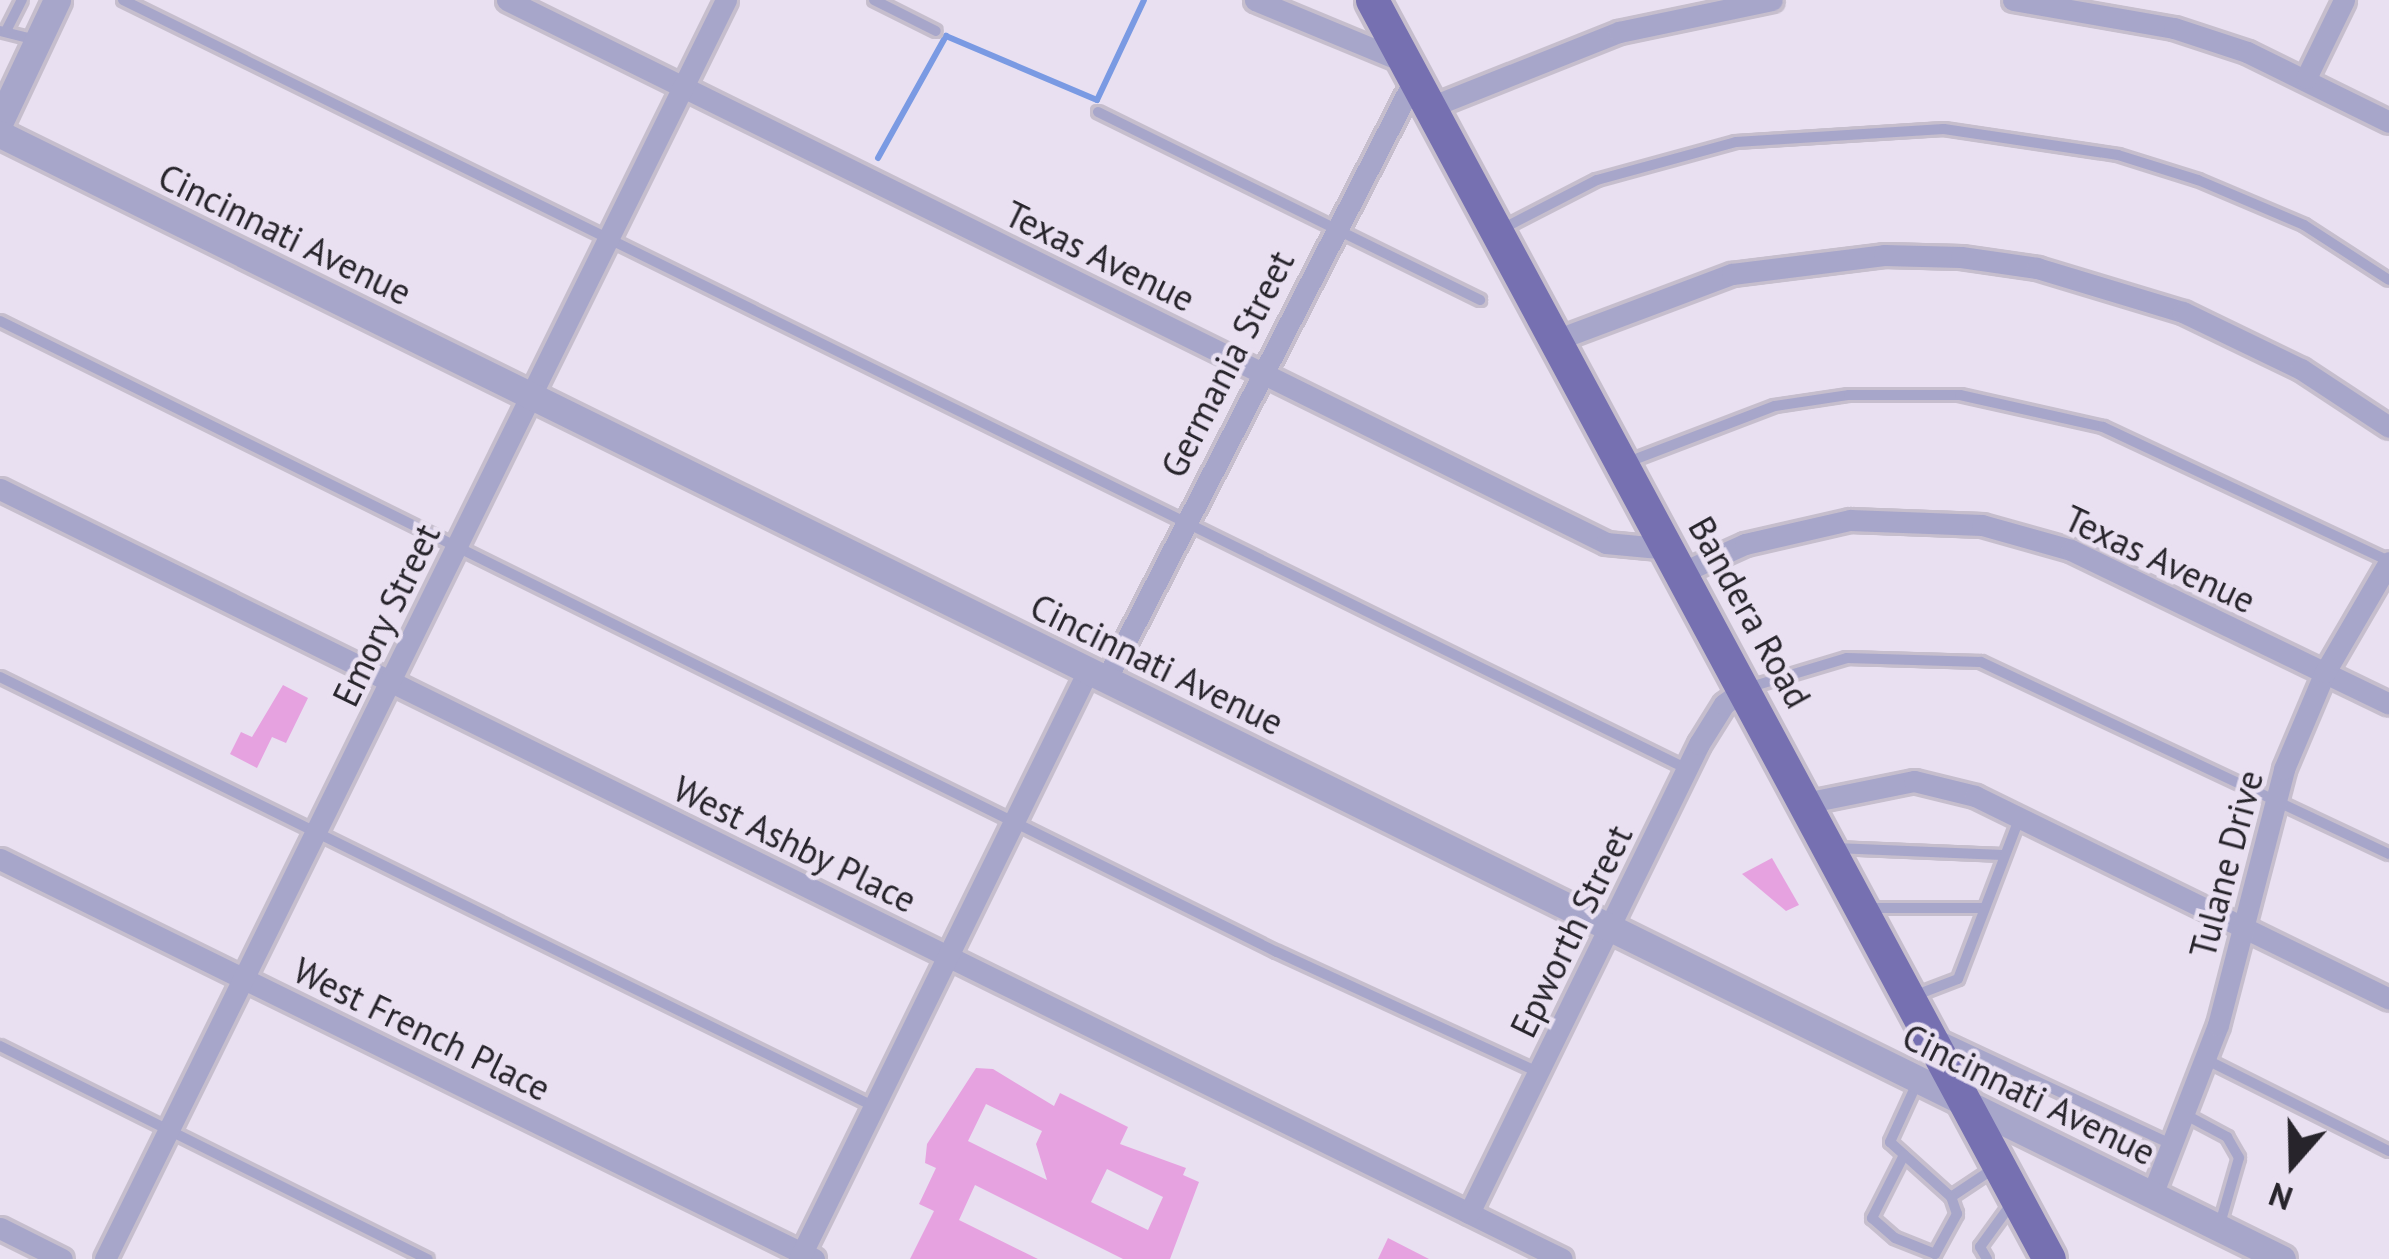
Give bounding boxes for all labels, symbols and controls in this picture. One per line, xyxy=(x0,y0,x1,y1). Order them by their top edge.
street label: Cincinnati Avenue xyxy=(151,154,419,314)
street label: Texas Avenue xyxy=(998,191,1202,321)
street label: Germania Street xyxy=(1151,244,1303,484)
street label: Texas Avenue xyxy=(2057,496,2263,622)
street label: Bandera Road xyxy=(1680,509,1820,715)
street label: Emory Street xyxy=(323,516,449,714)
street label: Cincinnati Avenue xyxy=(1023,584,1291,744)
street label: West Ashby Place xyxy=(666,766,924,922)
street label: Tulane Drive xyxy=(2180,766,2272,962)
street label: Epworth Street xyxy=(1501,818,1641,1044)
street label: West French Place xyxy=(287,948,557,1110)
street label: Cincinnati Avenue xyxy=(1895,1014,2163,1174)
north arrow xyxy=(2233,1103,2353,1223)
text: N xyxy=(2263,1173,2298,1221)

